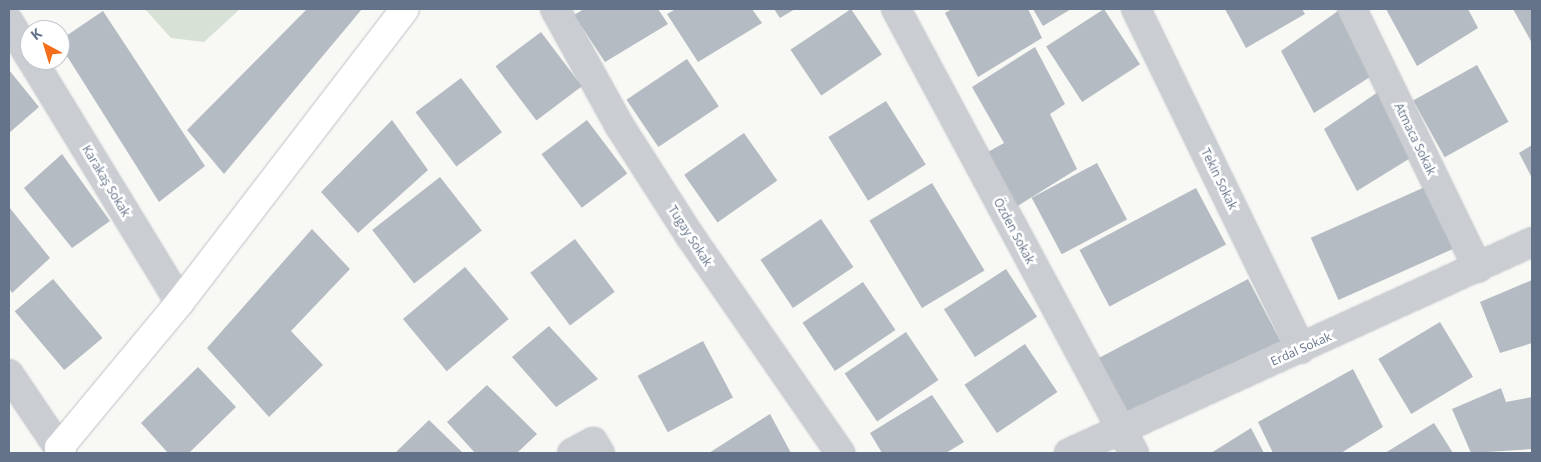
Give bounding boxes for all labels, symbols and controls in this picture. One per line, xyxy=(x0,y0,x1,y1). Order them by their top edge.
north arrow xyxy=(20,20,70,70)
text: K xyxy=(26,23,45,44)
street label: Atmaca Sokak xyxy=(1391,101,1439,177)
street label: Karakaş Sokak xyxy=(79,143,133,219)
street label: Tekin Sokak xyxy=(1198,146,1240,212)
street label: Özden Sokak xyxy=(991,196,1037,266)
street label: Tugay Sokak xyxy=(665,203,715,269)
street label: Erdal Sokak xyxy=(1268,329,1334,369)

